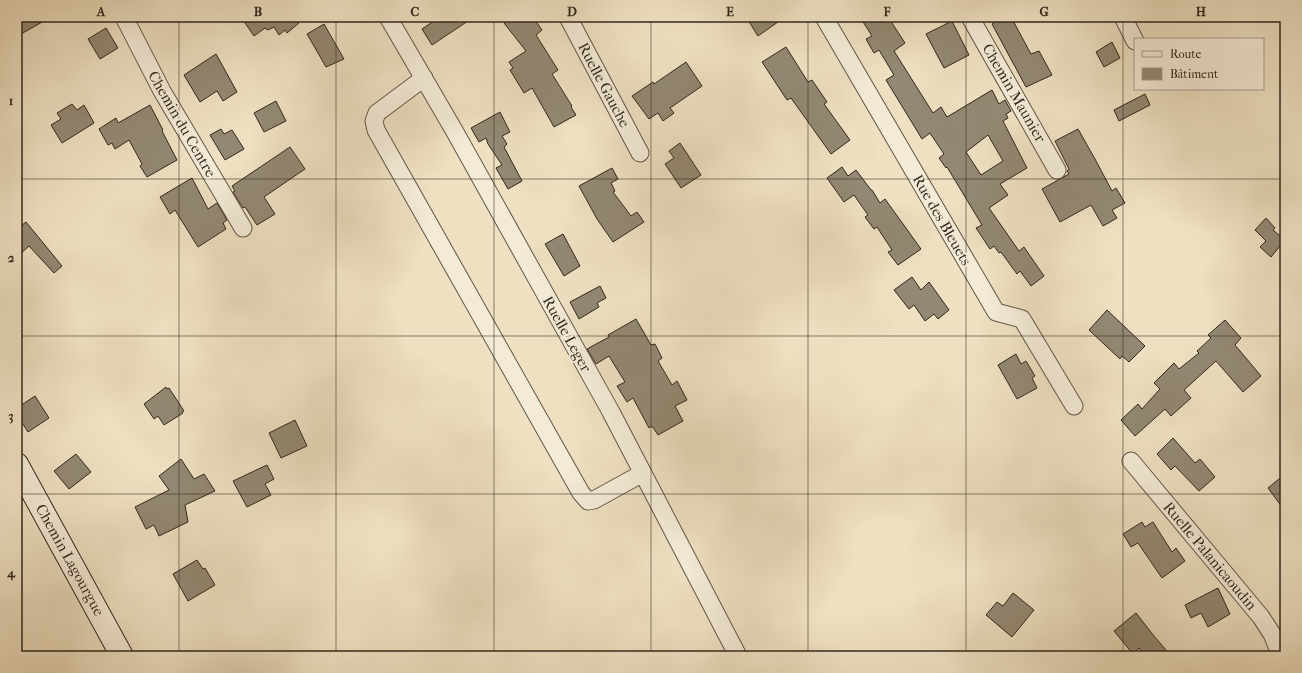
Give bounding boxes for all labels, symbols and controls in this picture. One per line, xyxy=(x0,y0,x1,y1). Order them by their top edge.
text: A xyxy=(96,4,106,19)
text: B xyxy=(254,4,263,19)
text: C xyxy=(411,4,420,19)
text: D xyxy=(567,4,577,19)
text: E xyxy=(726,4,734,19)
text: F xyxy=(883,4,891,19)
text: G xyxy=(1039,4,1049,19)
text: H xyxy=(1196,4,1207,19)
legend xyxy=(1134,38,1264,90)
street label: Ruelle Gauche xyxy=(574,39,634,131)
street label: Chemin Maunier xyxy=(979,41,1050,146)
text: Route xyxy=(1170,47,1202,61)
text: Bâtiment xyxy=(1170,67,1219,81)
street label: Chemin du Centre xyxy=(144,68,220,181)
text: 1 xyxy=(9,93,14,108)
street label: Rue des Bleuets xyxy=(909,171,976,269)
text: 2 xyxy=(8,250,15,265)
street label: Ruelle Leger xyxy=(539,293,595,375)
text: 3 xyxy=(8,408,14,424)
street label: Ruelle Palanicaoudin xyxy=(1159,498,1261,614)
street label: Chemin Lagourgue xyxy=(32,501,108,620)
text: 4 xyxy=(6,565,16,581)

